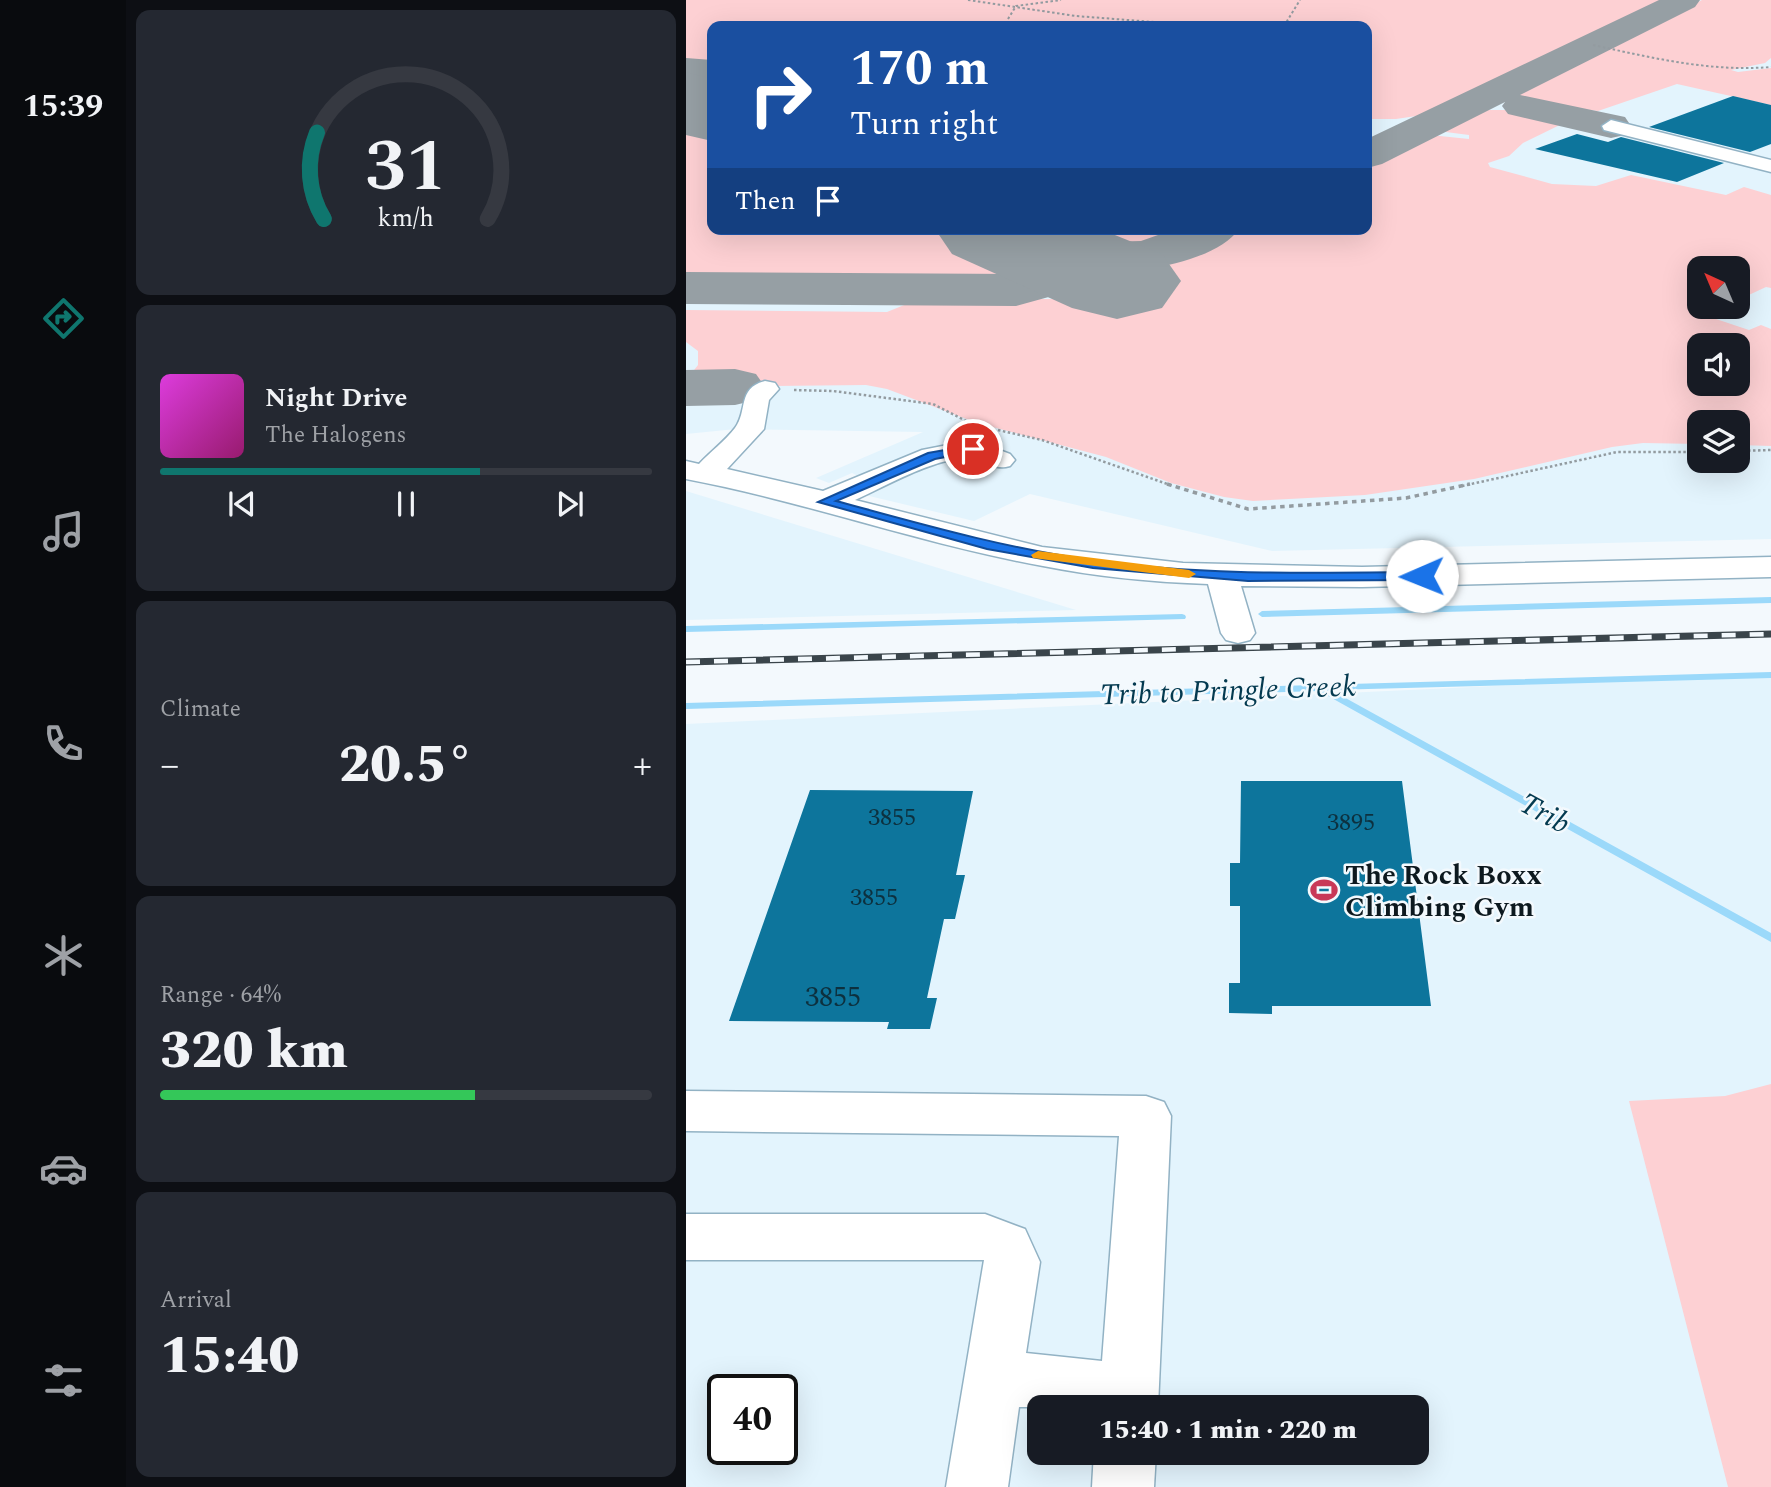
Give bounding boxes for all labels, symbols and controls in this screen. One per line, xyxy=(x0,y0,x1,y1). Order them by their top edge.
text: 170 m xyxy=(850,32,989,107)
icon: right xyxy=(735,49,826,140)
text: 15:39 xyxy=(23,82,103,131)
text: Turn right xyxy=(850,100,998,149)
text: 31 xyxy=(365,112,447,223)
text: Then xyxy=(735,181,795,221)
icon: arrive xyxy=(809,182,847,220)
text: km/h xyxy=(378,200,434,238)
north arrow xyxy=(1687,256,1750,318)
map controls xyxy=(1687,256,1750,473)
icon: directions xyxy=(39,294,88,343)
button: sound xyxy=(1687,333,1750,396)
text: Night Drive xyxy=(265,378,407,418)
button: layers xyxy=(1687,410,1750,473)
text: The Halogens xyxy=(265,418,407,453)
pin xyxy=(943,419,1003,479)
icon: arrive xyxy=(954,430,992,468)
icon: previous xyxy=(223,485,261,523)
icon: pause xyxy=(387,485,425,523)
icon: next xyxy=(551,485,589,523)
icon: music xyxy=(39,507,88,556)
position arrow xyxy=(1385,539,1459,613)
water label: Trib to Pringle Creek xyxy=(1099,664,1357,718)
text: Climate xyxy=(160,692,241,727)
icon: phone xyxy=(39,719,88,768)
text: 20.5° xyxy=(339,726,473,805)
text: − xyxy=(160,737,179,795)
text: + xyxy=(633,737,652,795)
water label: Trib xyxy=(1510,781,1579,847)
house number: 3855 xyxy=(868,800,916,836)
house number: 3895 xyxy=(1327,805,1375,841)
place label: The Rock Boxx Climbing Gym xyxy=(1345,854,1542,929)
sports icon: The Rock Boxx Climbing Gym xyxy=(1309,875,1339,905)
house number: 3855 xyxy=(850,880,898,916)
icon: climate xyxy=(39,931,88,980)
house number: 3855 xyxy=(805,976,861,1019)
text: Range · 64% xyxy=(160,978,281,1013)
text: 320 km xyxy=(160,1012,348,1091)
icon: car xyxy=(39,1144,88,1193)
text: Arrival xyxy=(160,1283,232,1318)
text: 15:40 xyxy=(160,1317,299,1396)
icon: filters xyxy=(39,1356,88,1405)
speed limit sign: 40 xyxy=(707,1374,798,1465)
text: 15:40 · 1 min · 220 m xyxy=(1099,1410,1357,1450)

